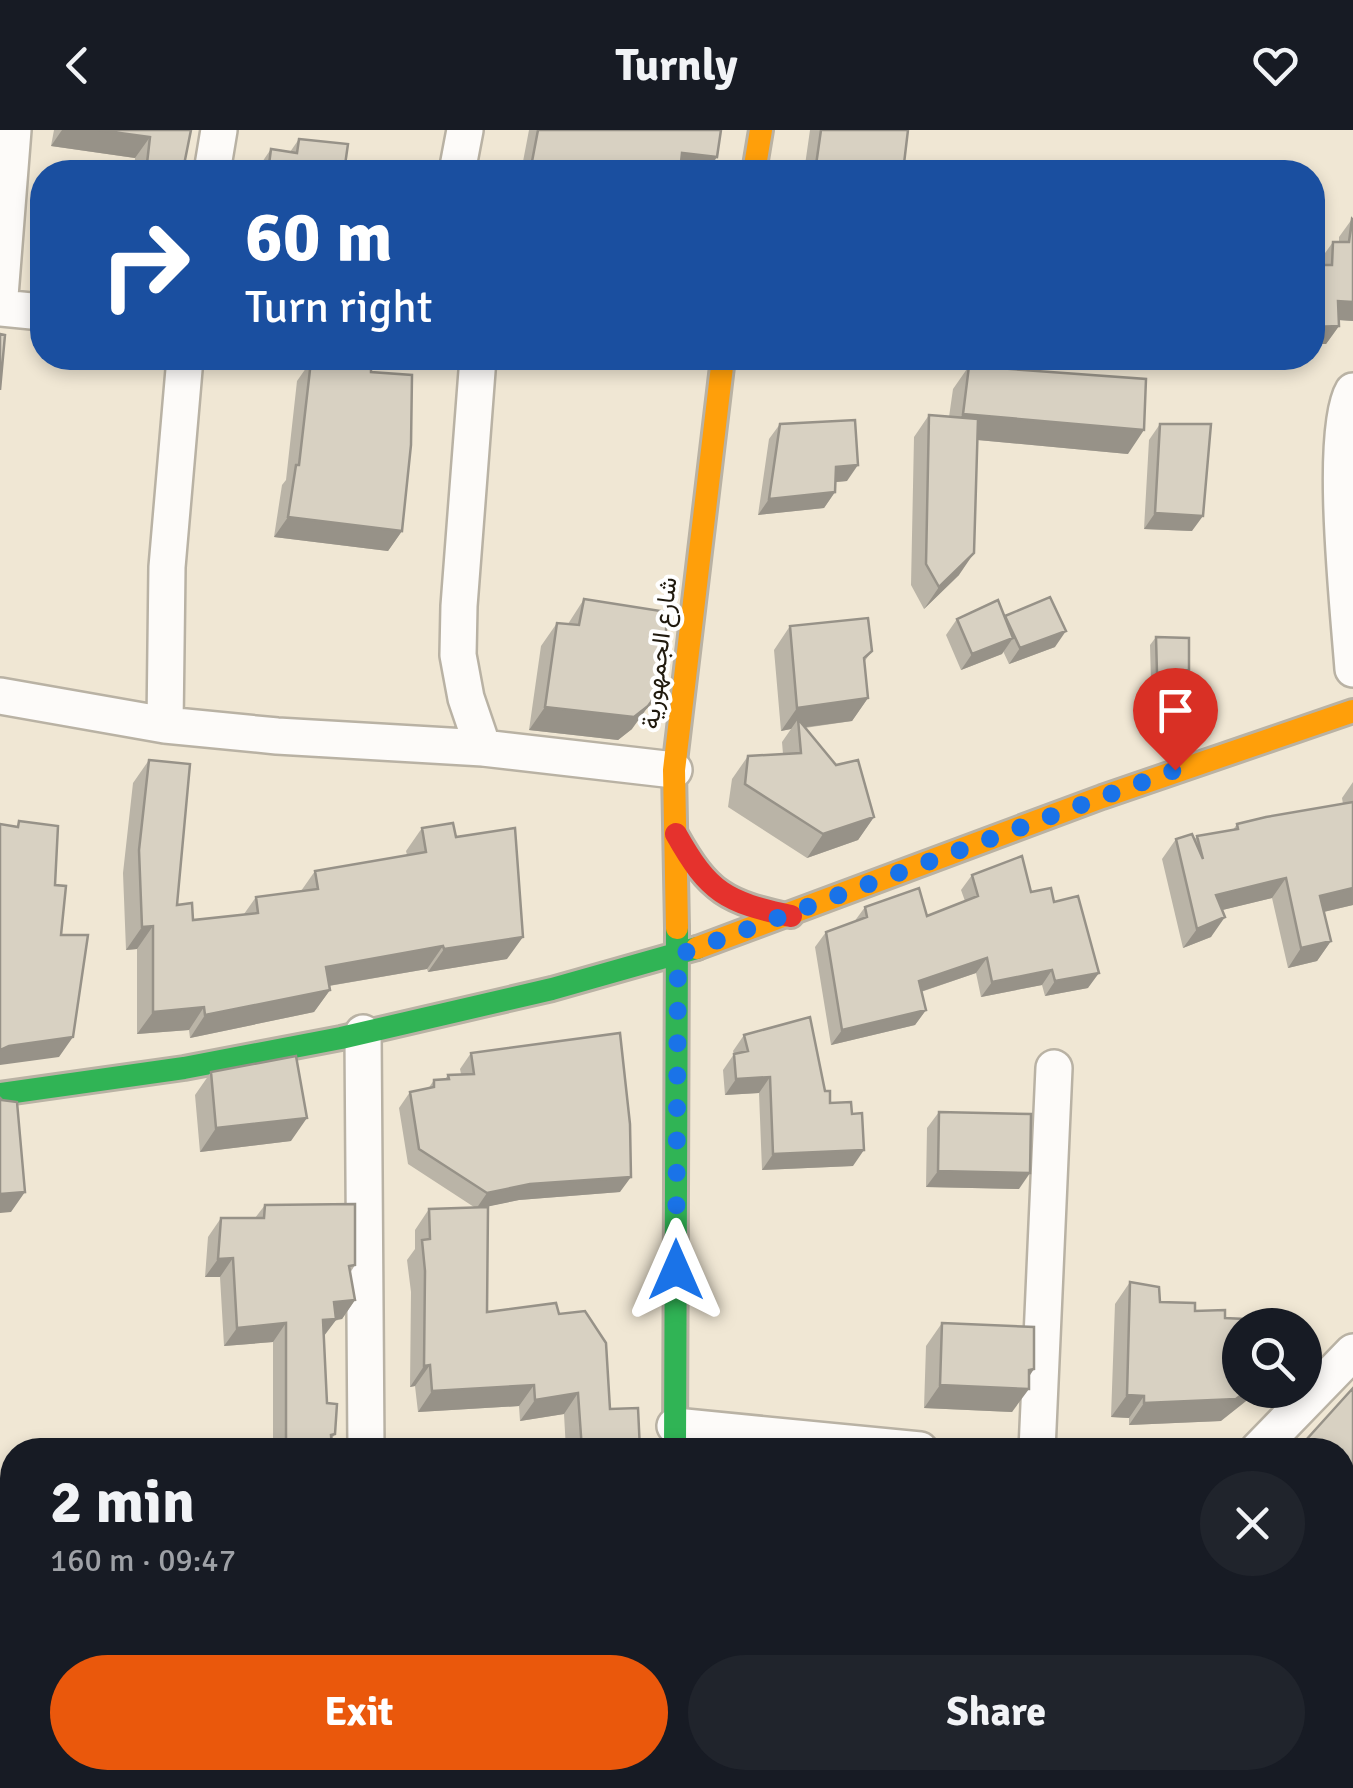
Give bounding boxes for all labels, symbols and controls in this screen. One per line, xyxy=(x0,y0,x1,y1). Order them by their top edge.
icon: back xyxy=(50,38,105,93)
text: Turnly xyxy=(615,38,738,93)
icon: heart xyxy=(1248,38,1303,93)
text: 60 m xyxy=(245,194,393,280)
icon: right xyxy=(80,200,210,330)
text: Turn right xyxy=(245,280,433,335)
street label: شارع الجمهورية xyxy=(634,575,685,731)
pin xyxy=(1133,668,1218,771)
icon: arrive xyxy=(1148,683,1203,738)
position arrow xyxy=(624,1218,728,1322)
map controls xyxy=(1222,1308,1322,1408)
button: search xyxy=(1222,1308,1322,1408)
text: 2 min xyxy=(50,1466,195,1540)
button: close xyxy=(1200,1471,1305,1576)
text: 160 m · 09:47 xyxy=(50,1541,236,1580)
button: Exit xyxy=(50,1655,668,1770)
button: Share xyxy=(688,1655,1305,1770)

